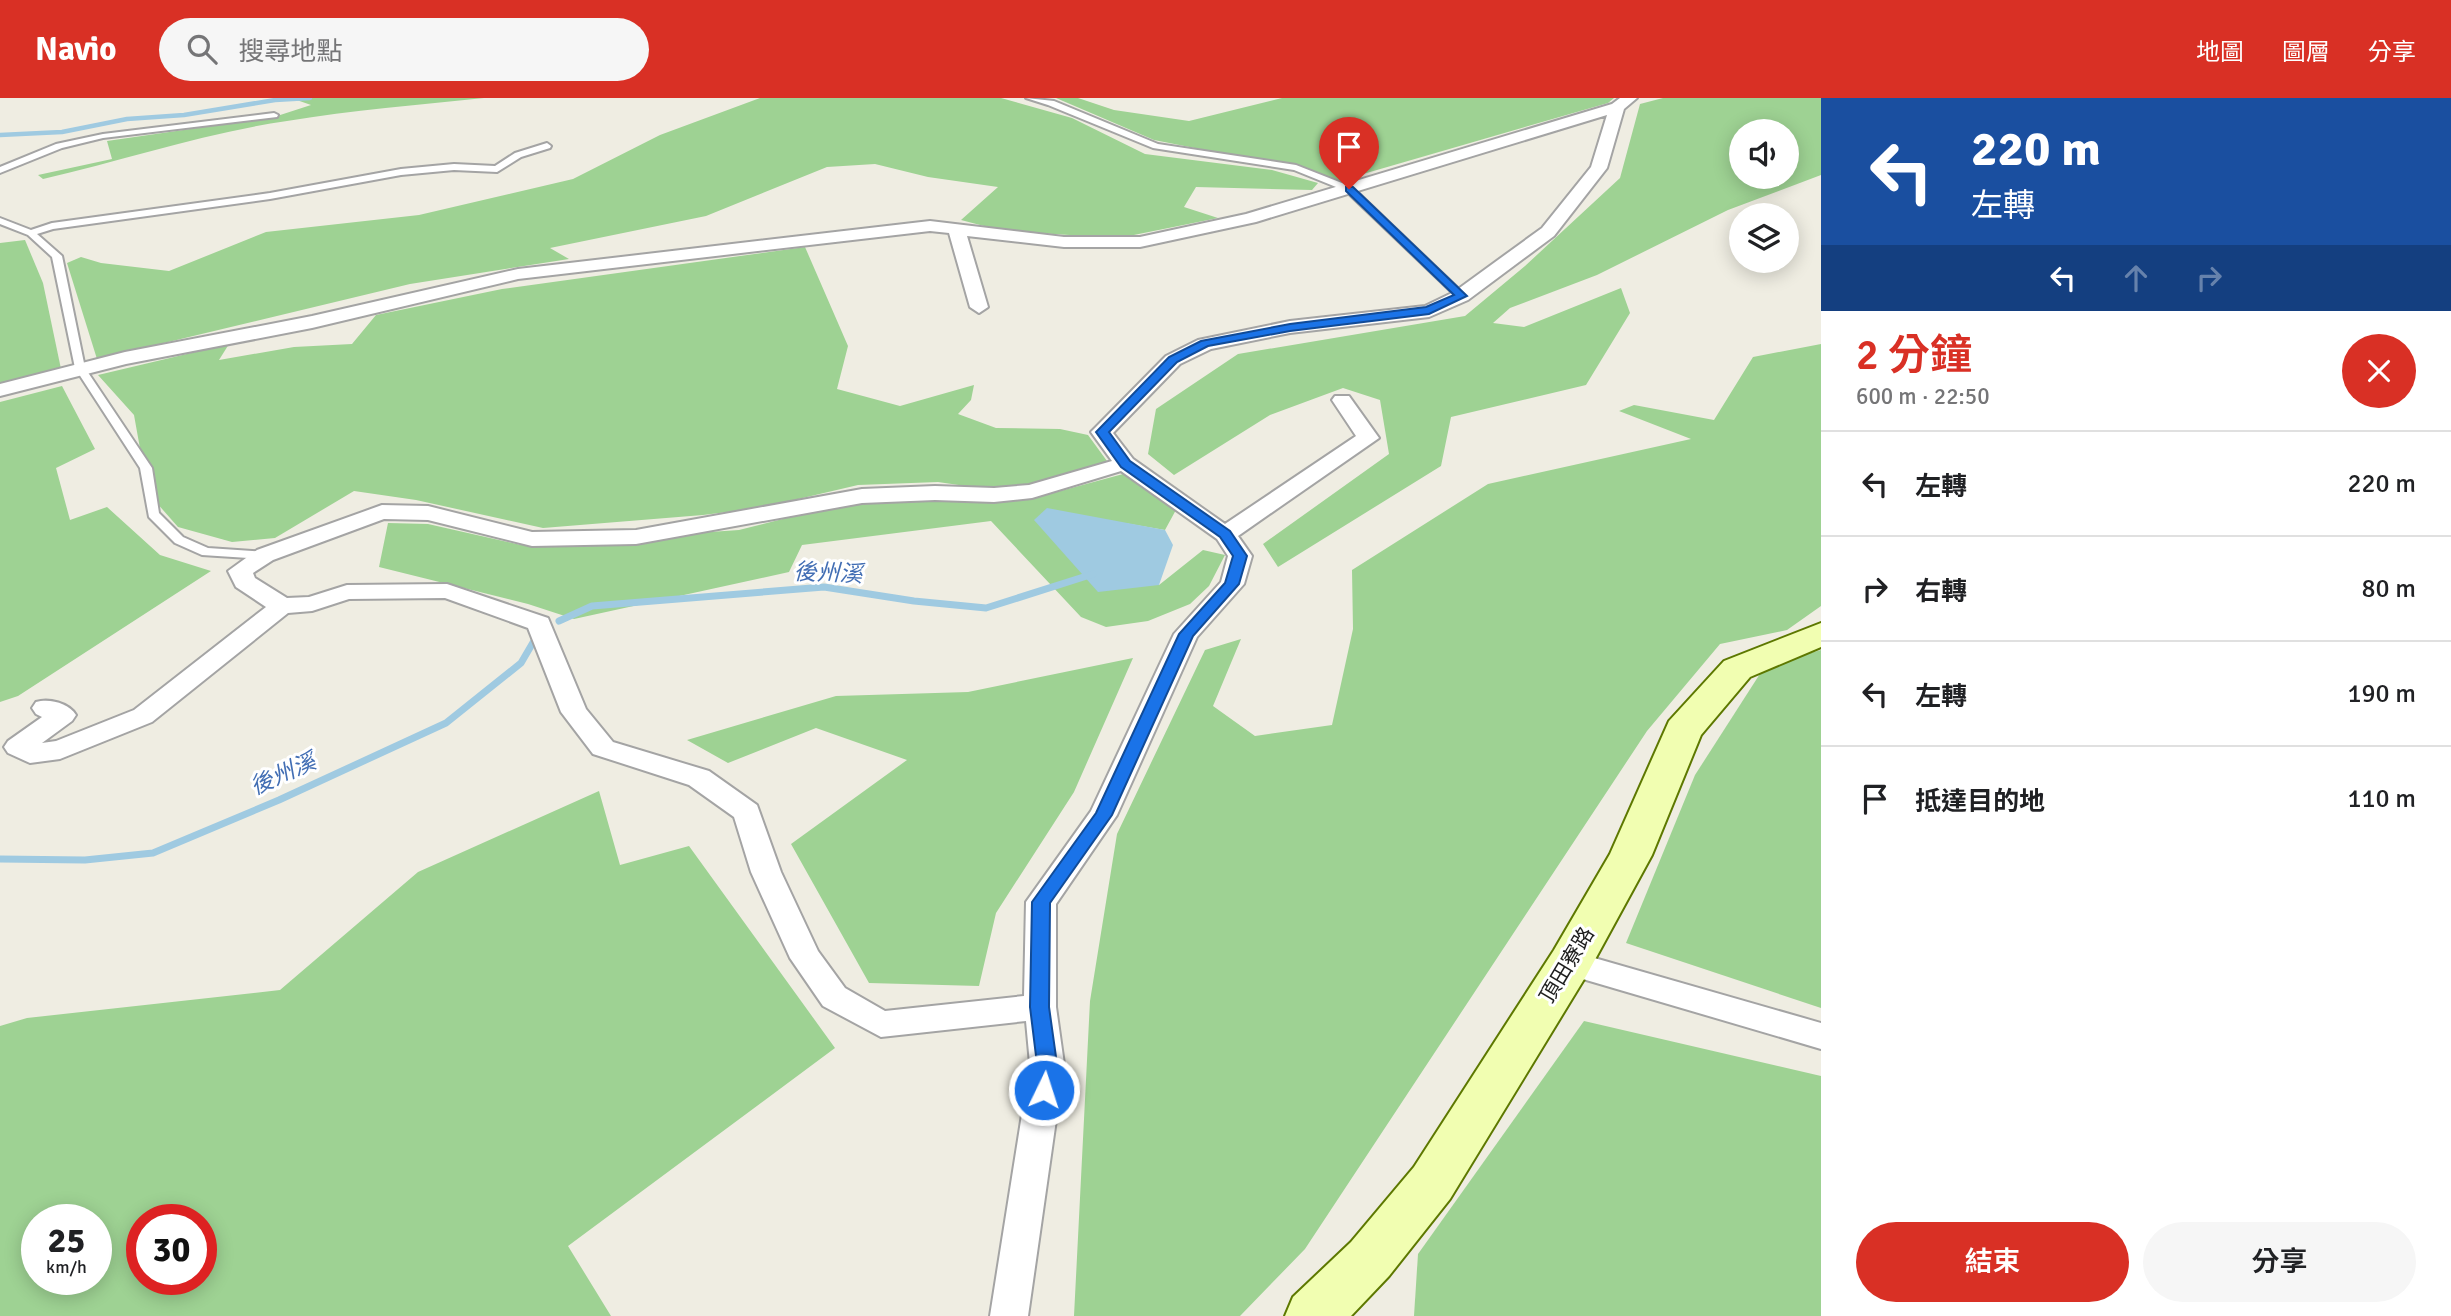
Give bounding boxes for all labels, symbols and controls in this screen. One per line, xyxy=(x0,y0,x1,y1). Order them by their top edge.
search box xyxy=(159,18,649,81)
text: Navio xyxy=(35,29,117,70)
icon: search xyxy=(183,30,221,68)
text: 搜尋地點 xyxy=(239,36,343,68)
text: 地圖 xyxy=(2196,37,2244,67)
text: 圖層 xyxy=(2282,37,2330,67)
text: 分享 xyxy=(2368,37,2416,67)
pin xyxy=(1319,117,1379,189)
map controls xyxy=(1729,119,1799,273)
button: sound xyxy=(1729,119,1799,189)
text: 220 m xyxy=(1971,119,2101,179)
icon: left xyxy=(1856,126,1947,217)
icon: arrive xyxy=(1330,128,1368,166)
text: 左轉 xyxy=(1971,186,2035,225)
button: layers xyxy=(1729,203,1799,273)
icon: left xyxy=(2044,259,2082,297)
icon: ahead xyxy=(2117,259,2155,297)
icon: right xyxy=(2190,259,2228,297)
text: 2 分鐘 xyxy=(1856,330,1972,381)
button: close xyxy=(2342,334,2416,408)
text: 600 m · 22:50 xyxy=(1856,382,1990,411)
icon: left xyxy=(1856,465,1894,503)
text: 220 m xyxy=(2347,468,2416,500)
text: 左轉 xyxy=(1915,471,1967,503)
water label: 後州溪 xyxy=(793,557,866,589)
icon: right xyxy=(1856,570,1894,608)
text: 80 m xyxy=(2361,573,2416,605)
text: 右轉 xyxy=(1915,576,1967,608)
icon: left xyxy=(1856,675,1894,713)
text: 190 m xyxy=(2347,678,2416,710)
text: 左轉 xyxy=(1915,681,1967,713)
water label: 後州溪 xyxy=(246,746,323,801)
icon: arrive xyxy=(1856,780,1894,818)
text: 110 m xyxy=(2347,783,2416,815)
text: 抵達目的地 xyxy=(1915,786,2045,818)
street label: 頂田寮路 xyxy=(1534,922,1600,1008)
position arrow xyxy=(1007,1053,1081,1127)
speed limit sign: 30 xyxy=(126,1204,217,1295)
text: 25 xyxy=(48,1219,85,1262)
button: 結束 xyxy=(1856,1222,2129,1302)
button: 分享 xyxy=(2143,1222,2416,1302)
text: km/h xyxy=(46,1256,87,1278)

